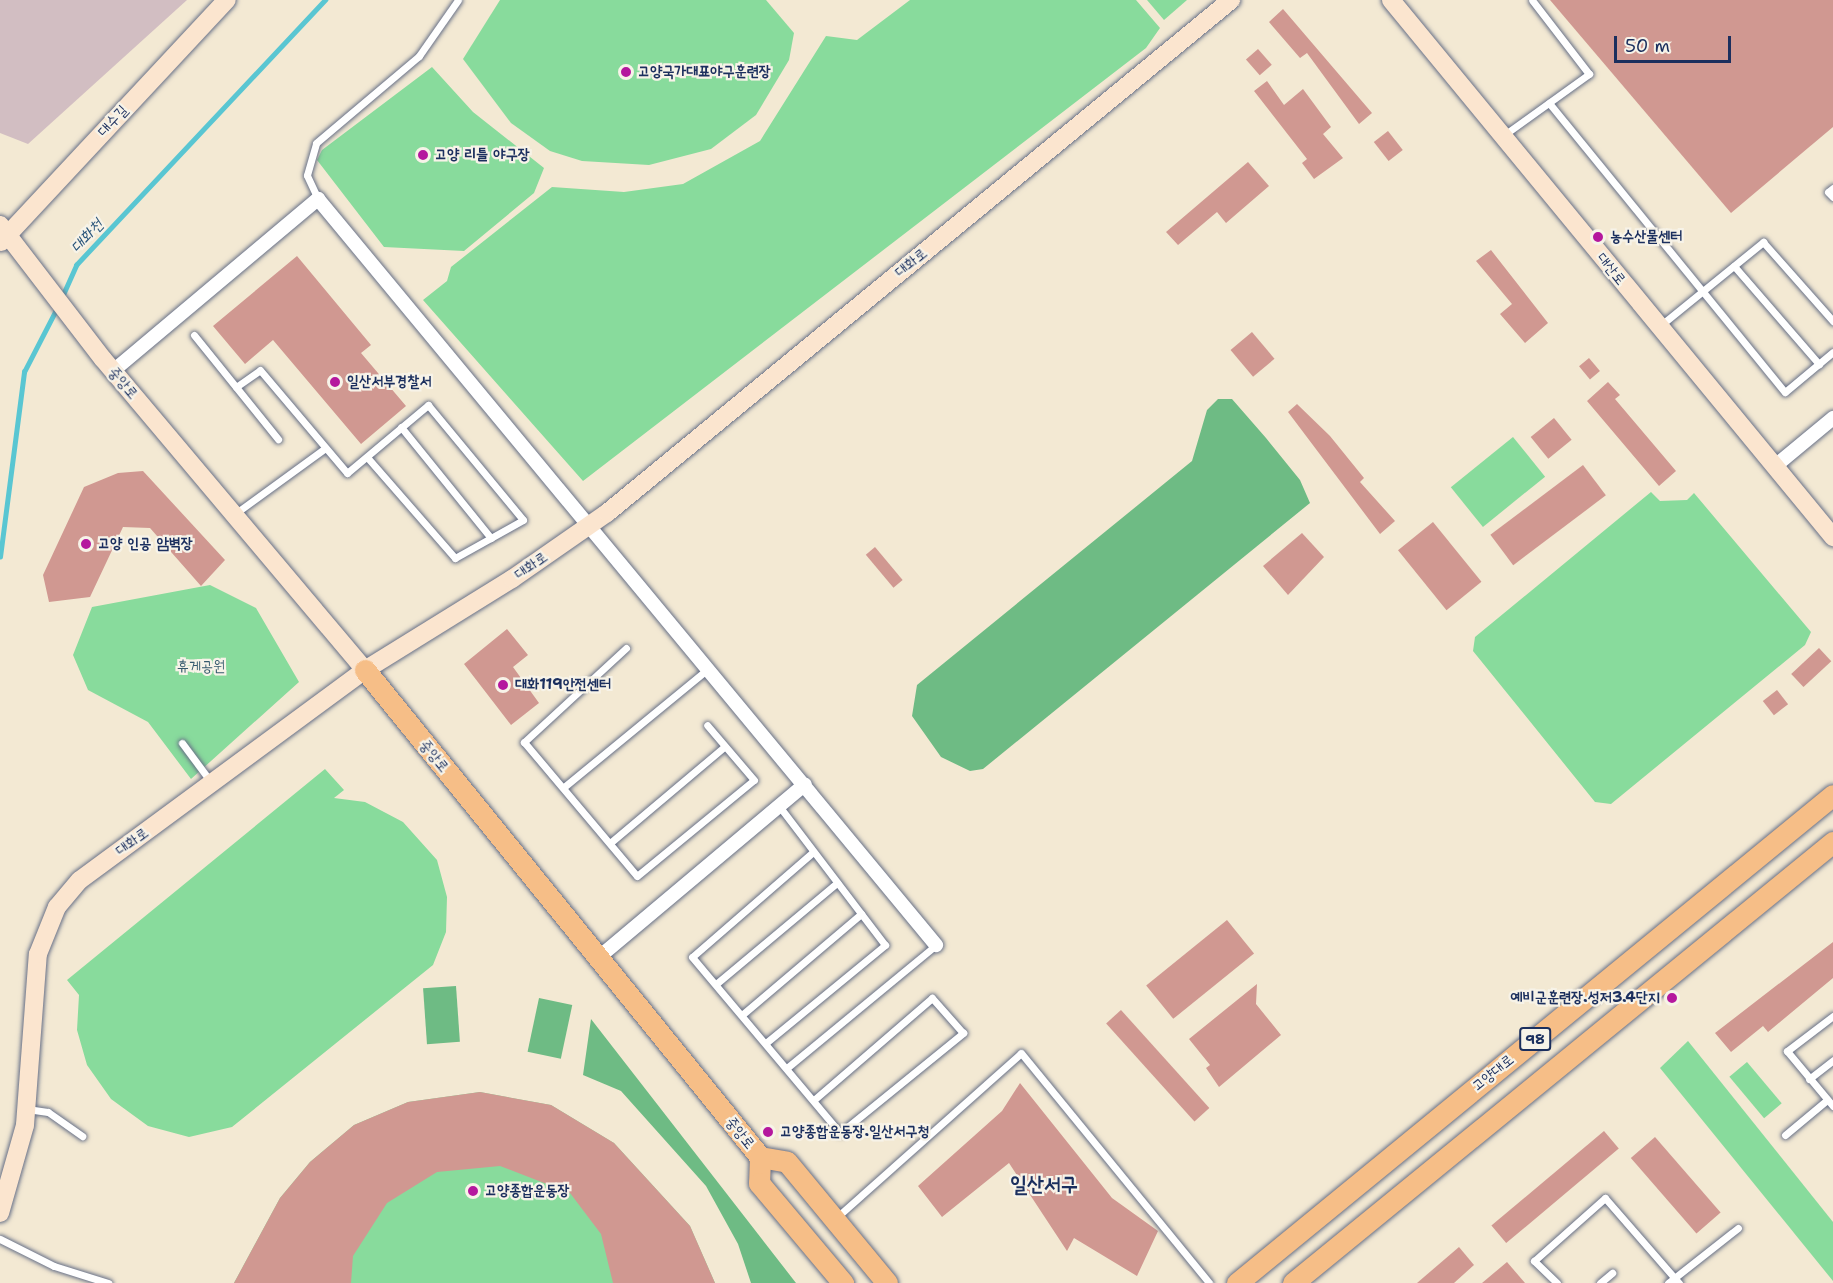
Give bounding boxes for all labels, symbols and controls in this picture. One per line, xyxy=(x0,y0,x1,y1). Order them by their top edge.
scale bar xyxy=(1617,24,1734,62)
text: 50 m xyxy=(1625,34,1670,58)
place label: 고양국가대표야구훈련장 xyxy=(638,63,771,81)
marker: 고양국가대표야구훈련장 xyxy=(619,65,633,79)
street label: 대수길 xyxy=(94,102,132,140)
place label: 고양 리틀 야구장 xyxy=(435,146,530,164)
marker: 고양 리틀 야구장 xyxy=(416,148,430,162)
water label: 대화천 xyxy=(67,215,107,257)
place label: 농수산물센터 xyxy=(1610,228,1682,246)
marker: 농수산물센터 xyxy=(1591,230,1605,244)
street label: 대화로 xyxy=(891,245,931,281)
street label: 대산로 xyxy=(1593,249,1629,289)
street label: 중앙로 xyxy=(104,363,142,403)
place label: 일산서부경찰서 xyxy=(347,373,431,391)
marker: 일산서부경찰서 xyxy=(328,375,342,389)
place label: 고양 인공 암벽장 xyxy=(98,535,193,553)
marker: 고양 인공 암벽장 xyxy=(79,537,93,551)
street label: 대화로 xyxy=(511,548,551,584)
park label: 휴게공원 xyxy=(177,658,225,676)
place label: 대화119안전센터 xyxy=(515,676,611,694)
marker: 대화119안전센터 xyxy=(496,678,510,692)
street label: 중앙로 xyxy=(416,736,452,776)
street label: 대화로 xyxy=(112,824,152,860)
place label: 예비군훈련장.성저3.4단지 xyxy=(1511,989,1660,1007)
marker: 예비군훈련장.성저3.4단지 xyxy=(1665,991,1679,1005)
road number: 98 xyxy=(1518,1028,1552,1050)
street label: 고양대로 xyxy=(1469,1051,1517,1095)
street label: 중앙로 xyxy=(722,1113,758,1153)
place label: 고양종합운동장.일산서구청 xyxy=(780,1123,930,1141)
marker: 고양종합운동장.일산서구청 xyxy=(761,1125,775,1139)
district label: 일산서구 xyxy=(1010,1171,1078,1197)
place label: 고양종합운동장 xyxy=(485,1182,569,1200)
marker: 고양종합운동장 xyxy=(466,1184,480,1198)

